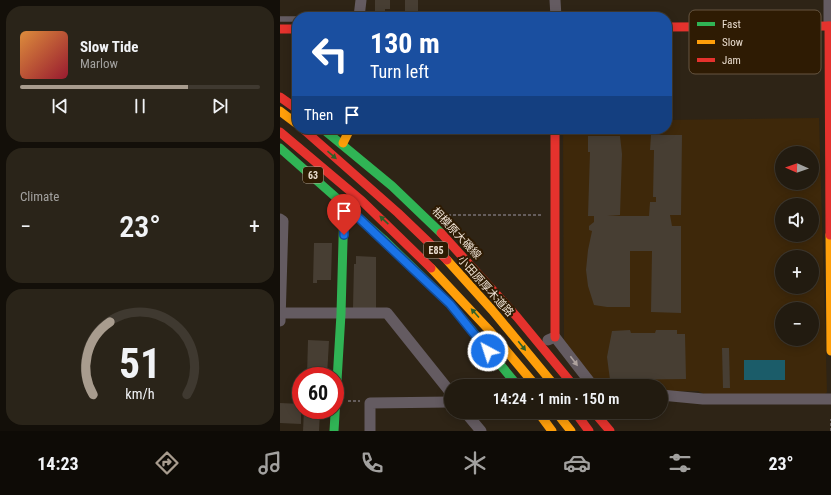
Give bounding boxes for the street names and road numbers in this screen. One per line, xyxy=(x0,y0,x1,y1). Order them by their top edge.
road number: 63 xyxy=(303,167,323,183)
street label: 相模原大磯線 xyxy=(429,205,484,262)
road number: E85 xyxy=(424,242,448,258)
street label: 小田原厚木道路 xyxy=(455,253,516,319)

